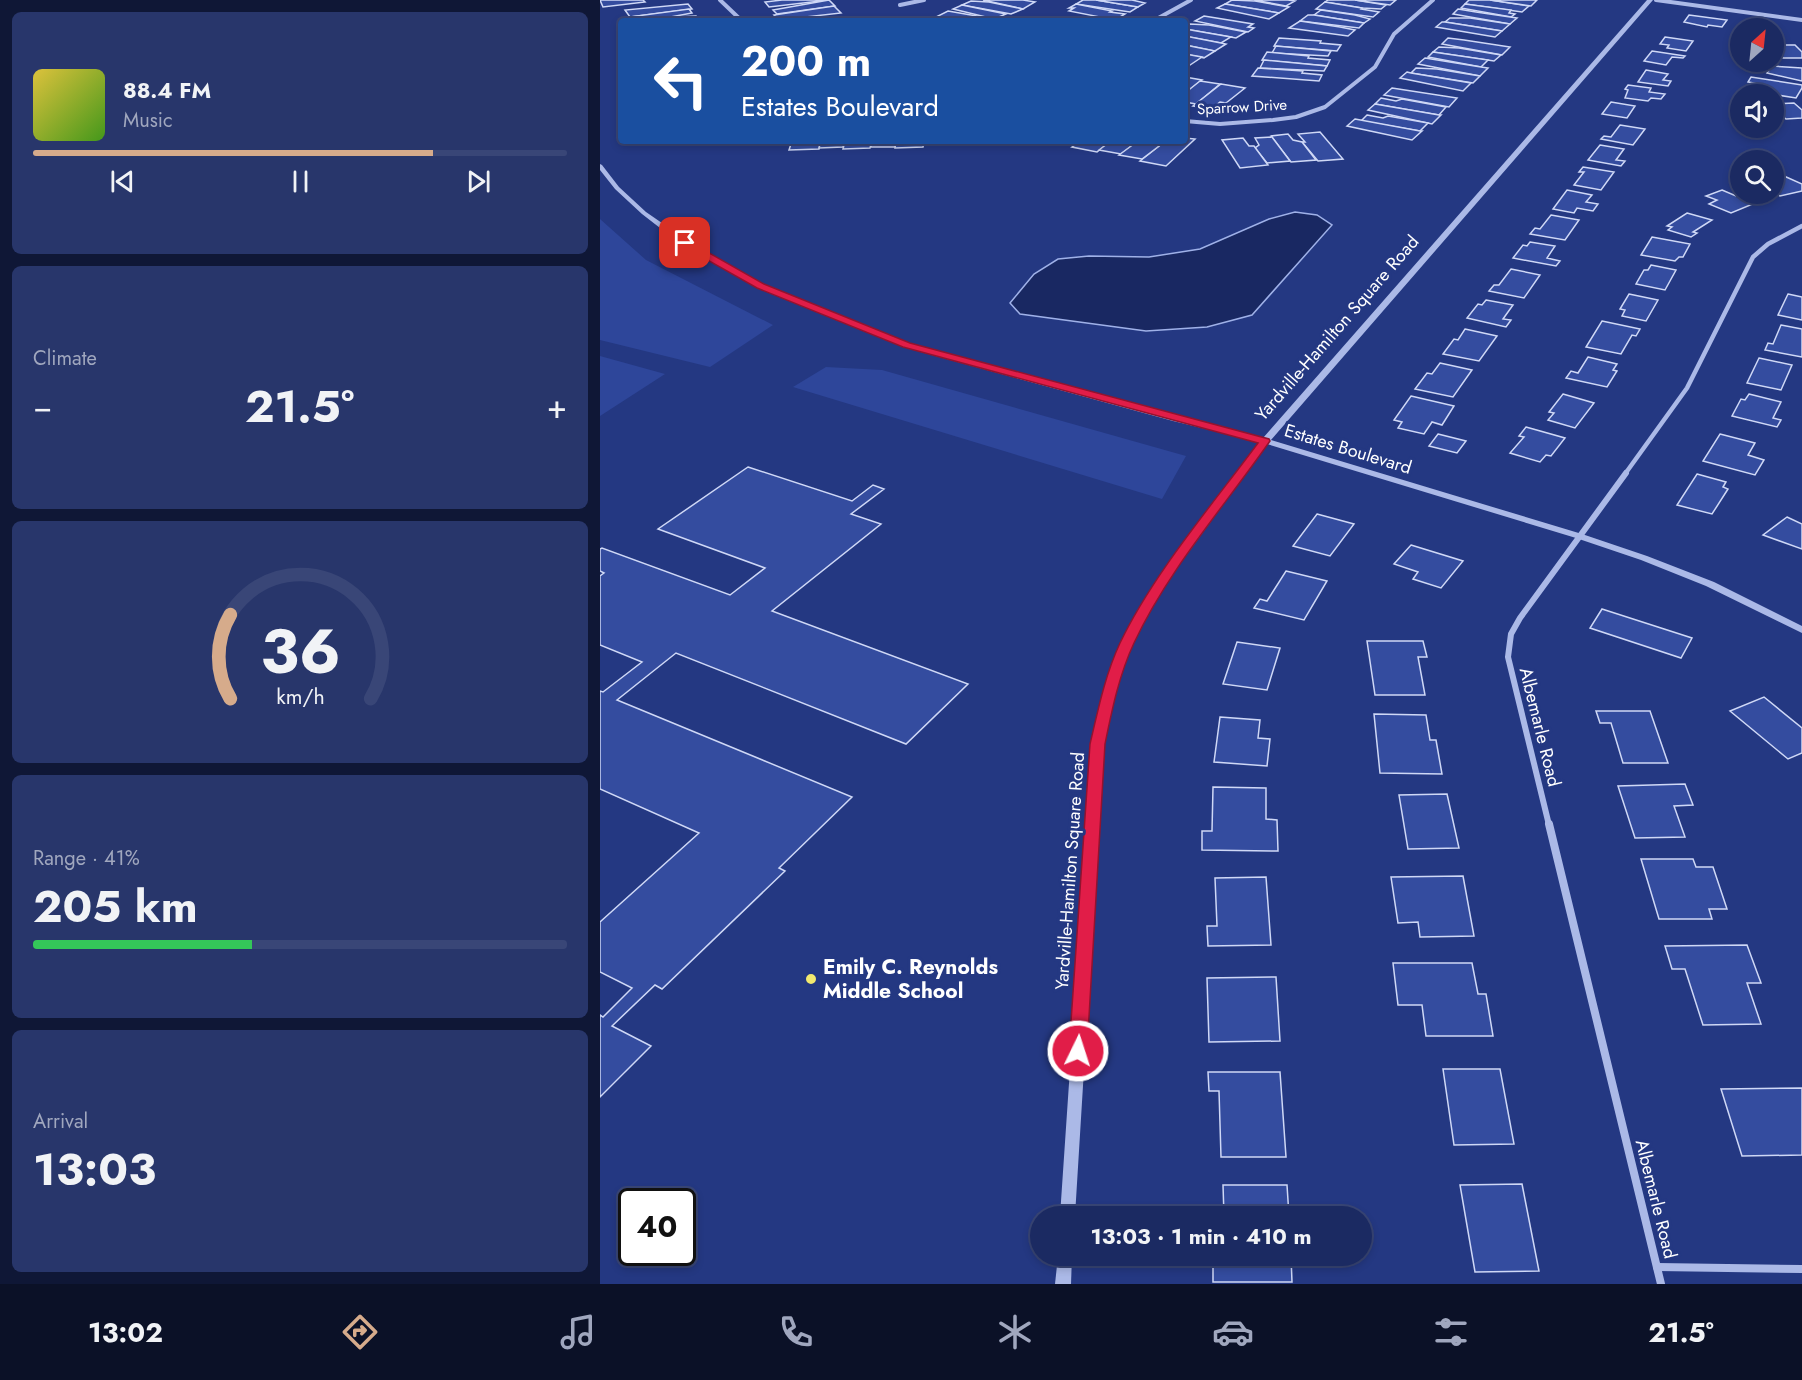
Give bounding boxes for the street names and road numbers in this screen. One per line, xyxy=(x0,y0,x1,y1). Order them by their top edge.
street label: Sparrow Drive xyxy=(1196,94,1288,120)
street label: Yardville-Hamilton Square Road xyxy=(1249,230,1425,426)
street label: Estates Boulevard xyxy=(1281,417,1415,481)
street label: Albemarle Road xyxy=(1513,665,1567,789)
street label: Yardville-Hamilton Square Road xyxy=(1049,751,1091,991)
street label: Albemarle Road xyxy=(1629,1137,1683,1261)

